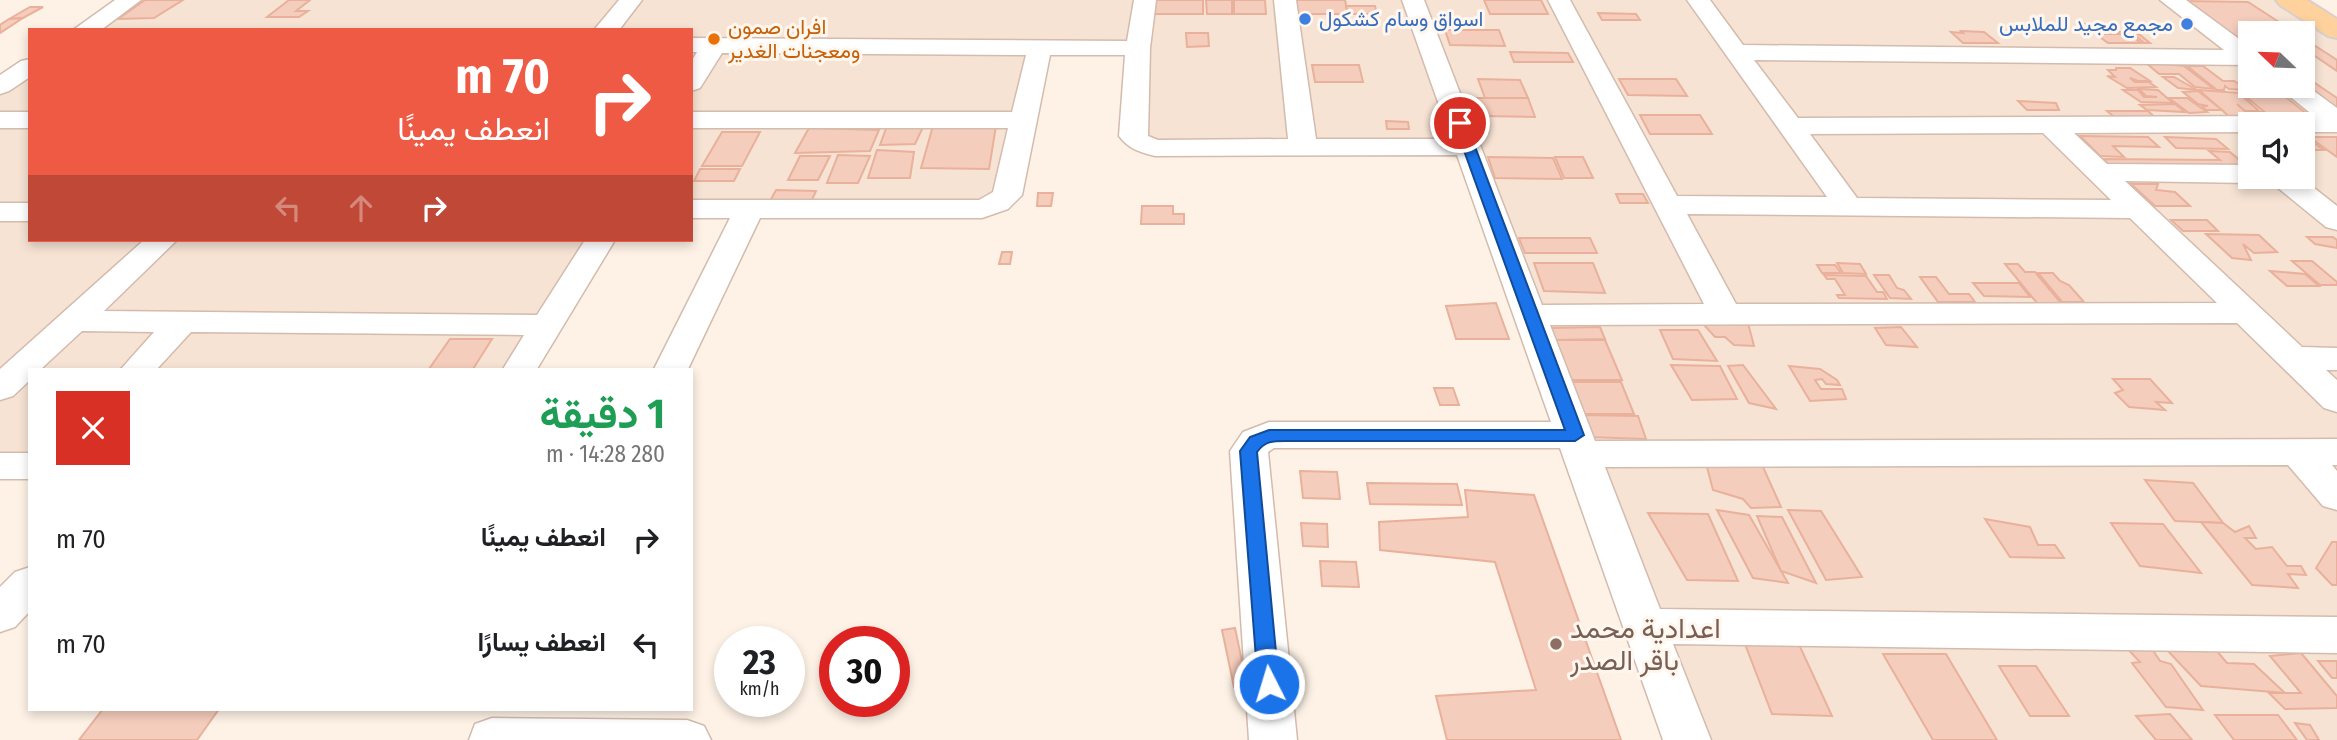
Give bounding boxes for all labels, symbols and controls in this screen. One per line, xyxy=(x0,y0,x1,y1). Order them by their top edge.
place label: اسواق وسام كشكول xyxy=(1319,6,1483,33)
marker: اسواق وسام كشكول xyxy=(1297,11,1313,27)
place label: مجمع مجيد للملابس xyxy=(1999,11,2173,38)
place label: افران صمون ومعجنات الغدير xyxy=(727,14,860,64)
marker: مجمع مجيد للملابس xyxy=(2179,16,2195,32)
north arrow xyxy=(2238,21,2315,98)
map controls xyxy=(2238,21,2315,189)
marker: افران صمون ومعجنات الغدير xyxy=(706,31,722,47)
text: 70 m xyxy=(455,47,550,106)
icon: right xyxy=(574,56,665,147)
pin xyxy=(1430,93,1490,153)
icon: arrive xyxy=(1441,104,1479,142)
text: انعطف يمينًا xyxy=(397,110,550,148)
button: sound xyxy=(2238,112,2315,189)
icon: left xyxy=(269,189,307,227)
icon: ahead xyxy=(342,189,380,227)
icon: right xyxy=(415,189,453,227)
text: 1 دقيقة xyxy=(539,389,665,439)
button: close xyxy=(56,391,130,465)
text: 280 m · 14:28 xyxy=(546,440,665,468)
icon: right xyxy=(627,521,665,559)
text: انعطف يمينًا xyxy=(481,522,606,553)
text: 70 m xyxy=(56,524,106,555)
place label: اعدادية محمد باقر الصدر xyxy=(1569,612,1721,678)
icon: left xyxy=(627,626,665,664)
speed limit sign: 30 xyxy=(819,626,910,717)
text: انعطف يسارًا xyxy=(478,627,606,658)
text: 70 m xyxy=(56,629,106,660)
marker: اعدادية محمد باقر الصدر xyxy=(1548,636,1564,652)
text: 23 xyxy=(743,641,776,683)
position arrow xyxy=(1232,647,1306,721)
text: km/h xyxy=(739,678,780,700)

